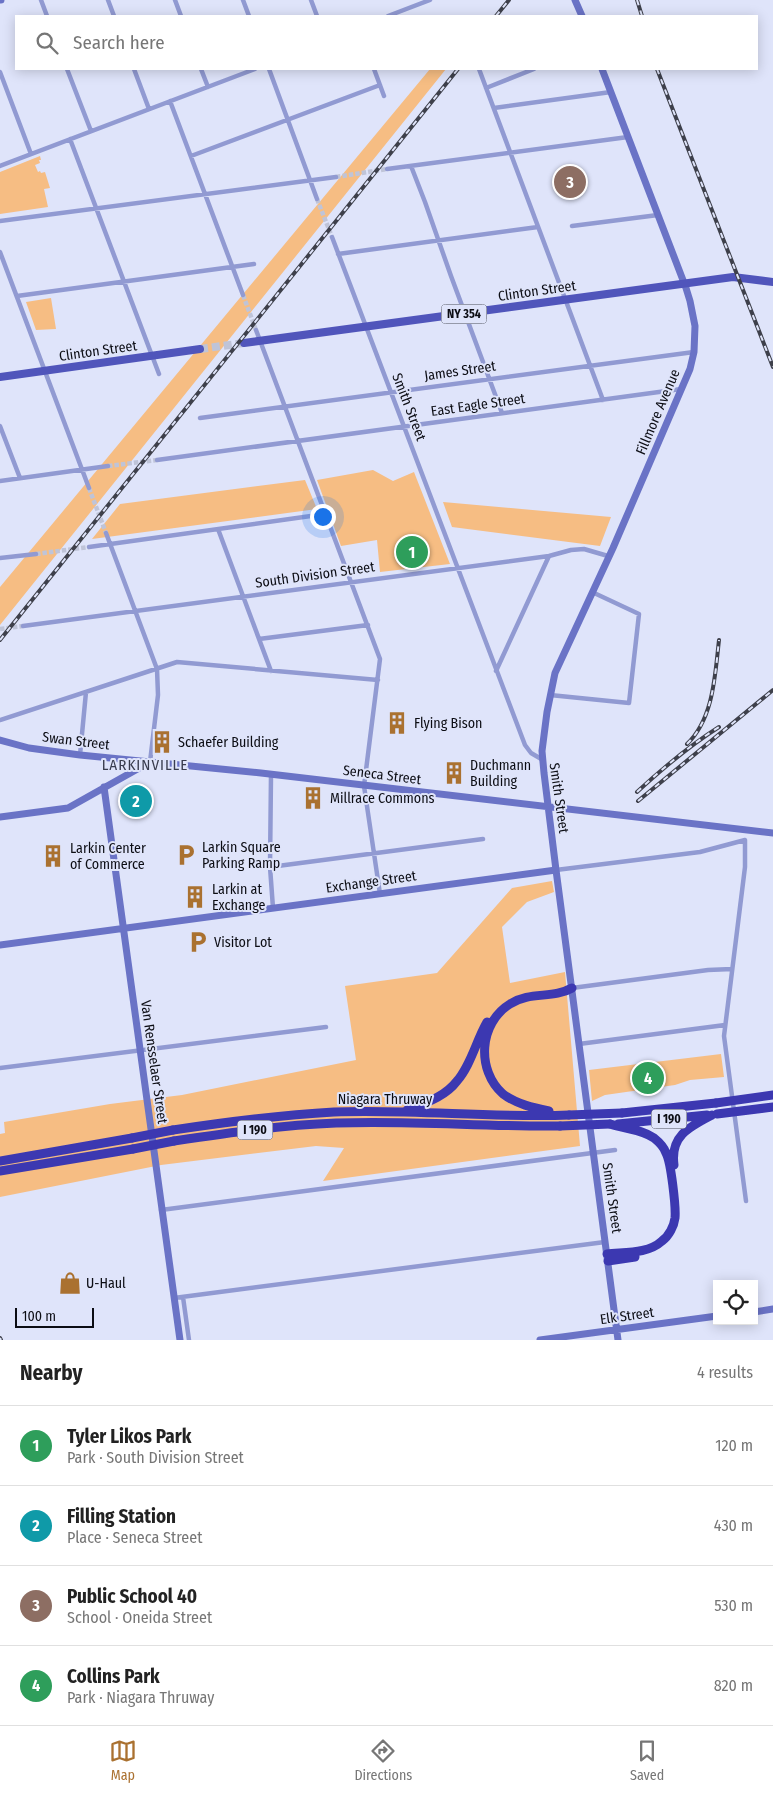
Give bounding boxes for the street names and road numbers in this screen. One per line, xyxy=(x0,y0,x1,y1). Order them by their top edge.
street label: Clinton Street xyxy=(497,277,577,305)
road number: NY 354 xyxy=(442,304,486,324)
street label: Clinton Street xyxy=(58,337,138,365)
street label: James Street xyxy=(423,358,497,384)
street label: Fillmore Avenue xyxy=(632,366,684,457)
street label: Smith Street xyxy=(388,371,430,444)
street label: East Eagle Street xyxy=(430,390,527,420)
street label: South Division Street xyxy=(254,558,376,592)
street label: Swan Street xyxy=(41,728,111,754)
street label: Seneca Street xyxy=(342,762,422,788)
street label: Smith Street xyxy=(546,762,572,835)
street label: Exchange Street xyxy=(325,867,418,897)
street label: Van Rensselaer Street xyxy=(137,999,171,1125)
street label: Niagara Thruway xyxy=(338,1091,433,1108)
road number: I 190 xyxy=(652,1110,686,1128)
road number: I 190 xyxy=(238,1120,272,1140)
street label: Smith Street xyxy=(599,1162,625,1235)
street label: Elk Street xyxy=(599,1304,656,1328)

